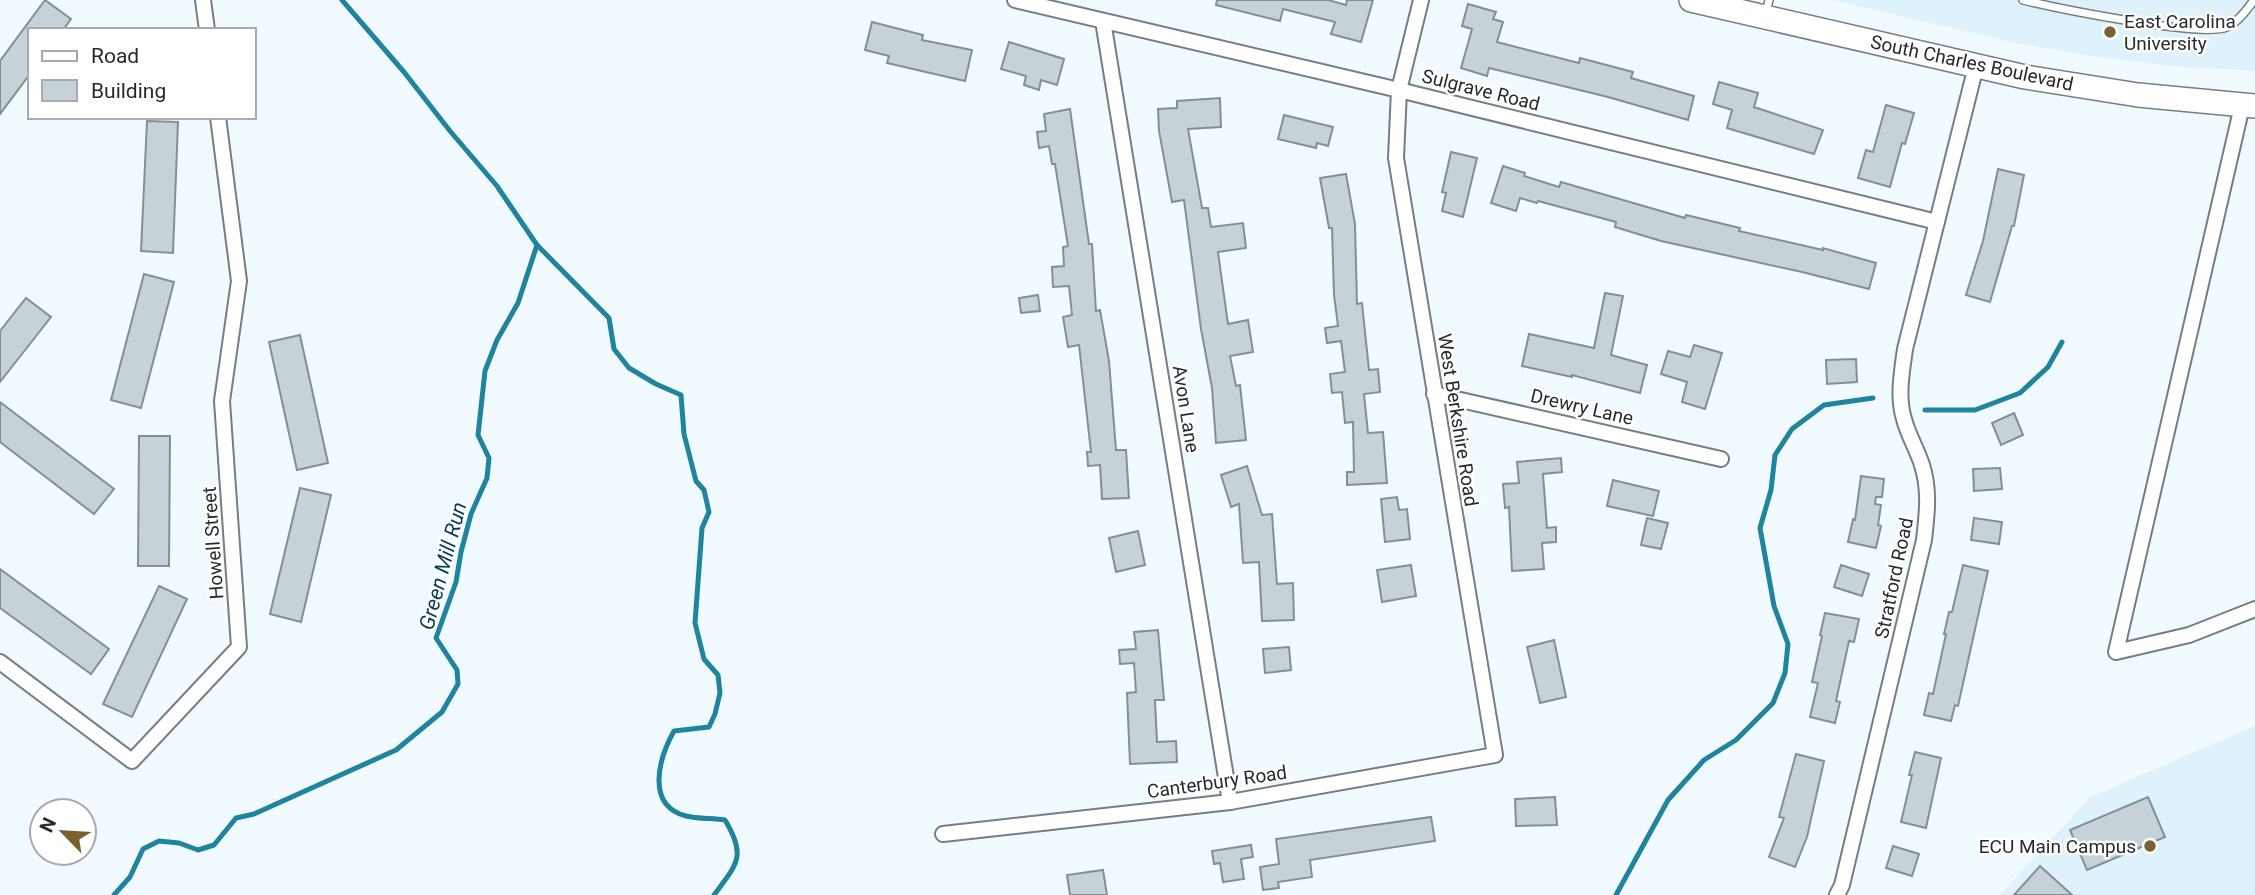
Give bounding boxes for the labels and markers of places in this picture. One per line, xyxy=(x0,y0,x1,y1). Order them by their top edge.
place label: East Carolina University xyxy=(2124,10,2236,55)
marker: East Carolina University xyxy=(2102,24,2118,40)
place label: ECU Main Campus xyxy=(1979,835,2136,858)
marker: ECU Main Campus xyxy=(2142,838,2158,854)

